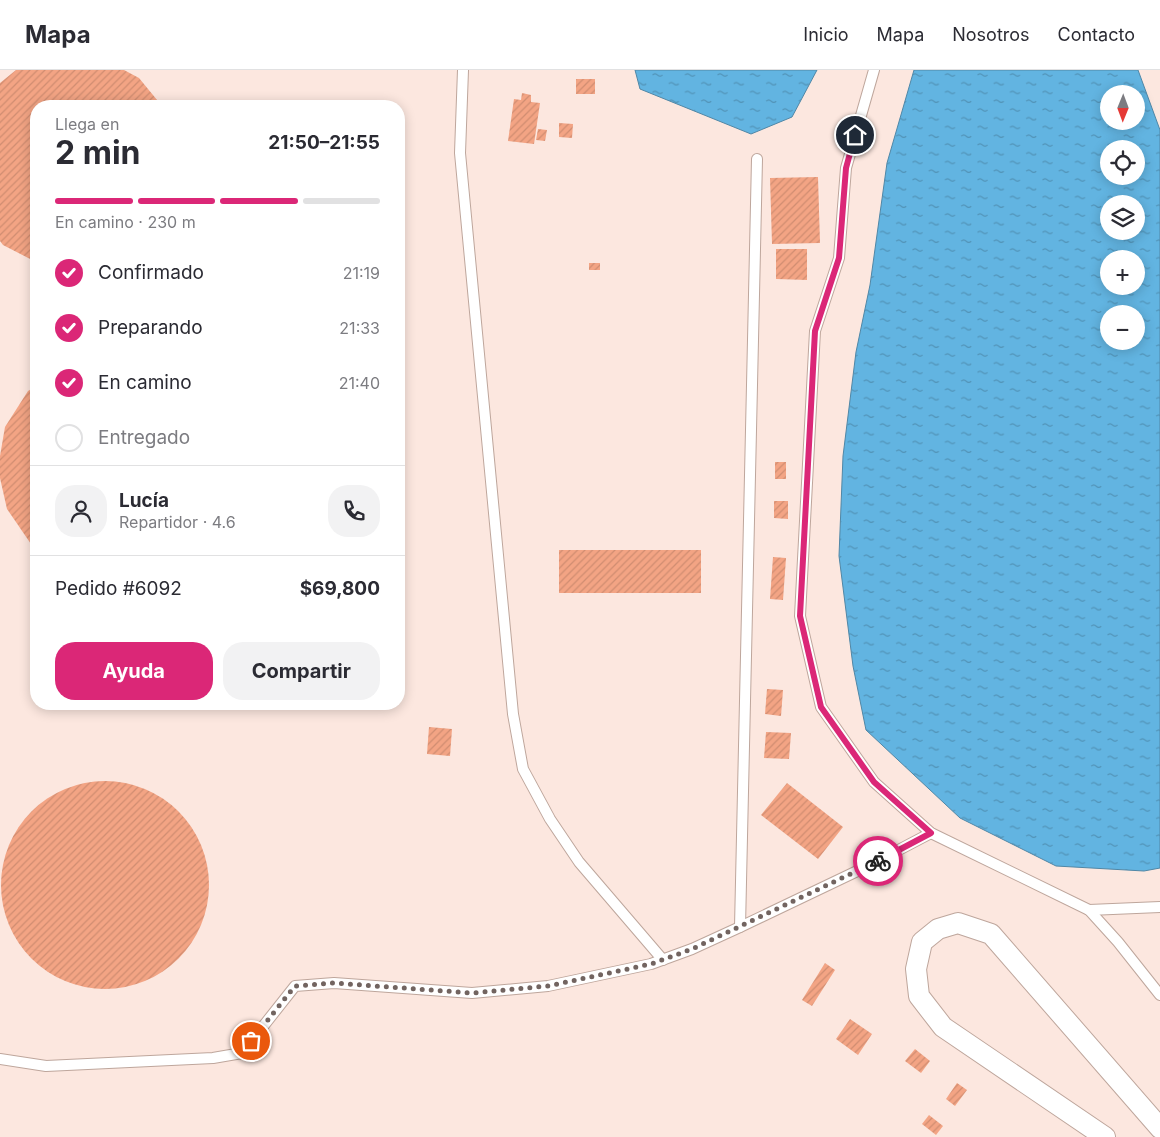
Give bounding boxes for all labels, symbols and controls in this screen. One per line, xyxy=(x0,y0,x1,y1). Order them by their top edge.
text: Mapa xyxy=(25,20,91,49)
text: Inicio xyxy=(803,24,849,45)
text: Mapa xyxy=(877,24,924,45)
text: Nosotros xyxy=(952,24,1030,45)
text: Contacto xyxy=(1058,24,1135,45)
north arrow xyxy=(1100,85,1145,130)
map controls xyxy=(1100,85,1145,350)
text: Llega en xyxy=(55,114,119,134)
pin xyxy=(834,114,876,156)
icon: home xyxy=(841,121,869,149)
text: 21:50–21:55 xyxy=(268,131,380,154)
text: 2 min xyxy=(55,133,141,172)
button: locate xyxy=(1100,140,1145,185)
button: layers xyxy=(1100,195,1145,240)
text: En camino · 230 m xyxy=(55,212,196,232)
button: + xyxy=(1100,250,1145,295)
icon: check xyxy=(55,259,83,287)
text: Confirmado xyxy=(98,261,204,284)
text: 21:19 xyxy=(343,263,380,283)
button: − xyxy=(1100,305,1145,350)
icon: check xyxy=(55,314,83,342)
text: Preparando xyxy=(98,316,203,339)
text: 21:33 xyxy=(339,318,380,338)
icon: check xyxy=(55,369,83,397)
text: En camino xyxy=(98,371,192,394)
text: 21:40 xyxy=(339,373,380,393)
text: Entregado xyxy=(98,426,190,449)
button: person xyxy=(55,485,107,537)
button: phone xyxy=(328,485,380,537)
text: Lucía xyxy=(119,489,169,512)
text: Repartidor · 4.6 xyxy=(119,512,236,532)
text: Pedido #6092 xyxy=(55,577,182,600)
text: $69,800 xyxy=(300,577,380,600)
button: Ayuda xyxy=(55,642,213,700)
button: Compartir xyxy=(223,642,380,700)
courier xyxy=(853,836,903,886)
icon: bike xyxy=(864,847,892,875)
pin xyxy=(230,1020,272,1062)
icon: bag xyxy=(237,1027,265,1055)

